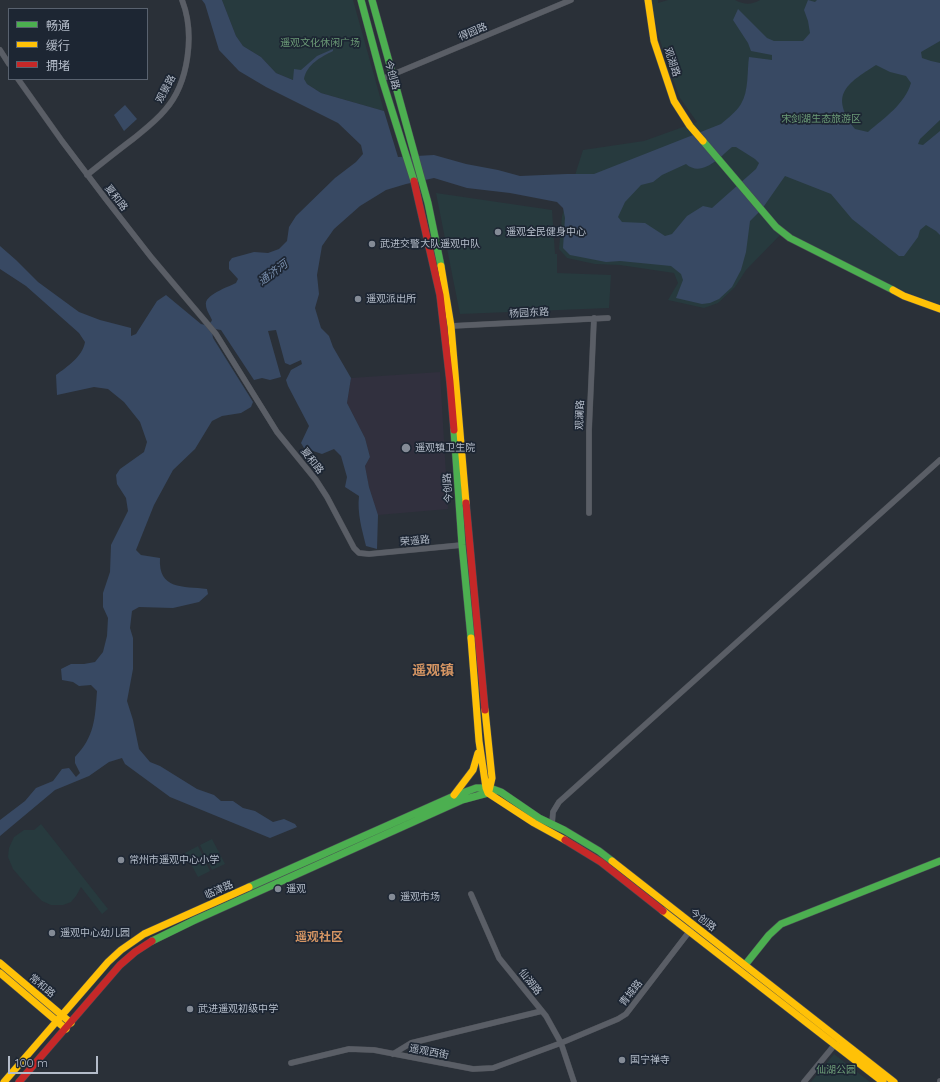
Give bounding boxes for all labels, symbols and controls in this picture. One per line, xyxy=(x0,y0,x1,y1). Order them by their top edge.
legend xyxy=(8,8,148,80)
text: 畅通 xyxy=(46,18,70,33)
street label: 得园路 xyxy=(457,21,489,43)
park label: 遥观文化休闲广场 xyxy=(280,37,360,49)
text: 缓行 xyxy=(46,38,70,53)
street label: 观湖路 xyxy=(662,46,682,78)
text: 拥堵 xyxy=(46,58,70,73)
street label: 今创路 xyxy=(382,59,402,91)
street label: 观景路 xyxy=(154,73,178,105)
park label: 宋剑湖生态旅游区 xyxy=(781,113,861,125)
street label: 夏和路 xyxy=(102,182,130,214)
place label: 遥观全民健身中心 xyxy=(506,226,586,238)
marker: 遥观全民健身中心 xyxy=(493,227,503,237)
place label: 武进交警大队遥观中队 xyxy=(380,238,480,250)
marker: 武进交警大队遥观中队 xyxy=(367,239,377,249)
water label: 通济河 xyxy=(256,258,290,288)
place label: 遥观派出所 xyxy=(366,293,416,305)
marker: 遥观派出所 xyxy=(353,294,363,304)
street label: 杨园东路 xyxy=(509,306,549,320)
street label: 观澜路 xyxy=(573,400,587,430)
marker: 遥观镇卫生院 xyxy=(400,442,412,454)
place label: 遥观镇卫生院 xyxy=(415,442,475,454)
street label: 夏和路 xyxy=(298,445,326,477)
street label: 今创路 xyxy=(441,473,455,503)
street label: 荣遥路 xyxy=(400,534,430,548)
district label: 遥观镇 xyxy=(412,663,454,679)
place label: 常州市遥观中心小学 xyxy=(129,854,219,866)
marker: 常州市遥观中心小学 xyxy=(116,855,126,865)
street label: 临津路 xyxy=(203,878,235,902)
place label: 遥观 xyxy=(286,883,306,895)
marker: 遥观 xyxy=(273,884,283,894)
place label: 遥观市场 xyxy=(400,891,440,903)
marker: 遥观市场 xyxy=(387,892,397,902)
street label: 今创路 xyxy=(687,906,719,934)
place label: 遥观中心幼儿园 xyxy=(60,927,130,939)
marker: 遥观中心幼儿园 xyxy=(47,928,57,938)
district label: 遥观社区 xyxy=(295,930,343,944)
street label: 仙湖路 xyxy=(516,967,544,997)
street label: 常和路 xyxy=(27,972,57,1000)
street label: 青城路 xyxy=(617,977,645,1009)
place label: 武进遥观初级中学 xyxy=(198,1003,278,1015)
marker: 武进遥观初级中学 xyxy=(185,1004,195,1014)
street label: 遥观西街 xyxy=(408,1042,450,1062)
scale bar xyxy=(10,1048,100,1074)
place label: 国宁禅寺 xyxy=(630,1054,670,1066)
text: 100 m xyxy=(15,1055,48,1070)
marker: 国宁禅寺 xyxy=(617,1055,627,1065)
park label: 仙湖公园 xyxy=(816,1064,856,1076)

